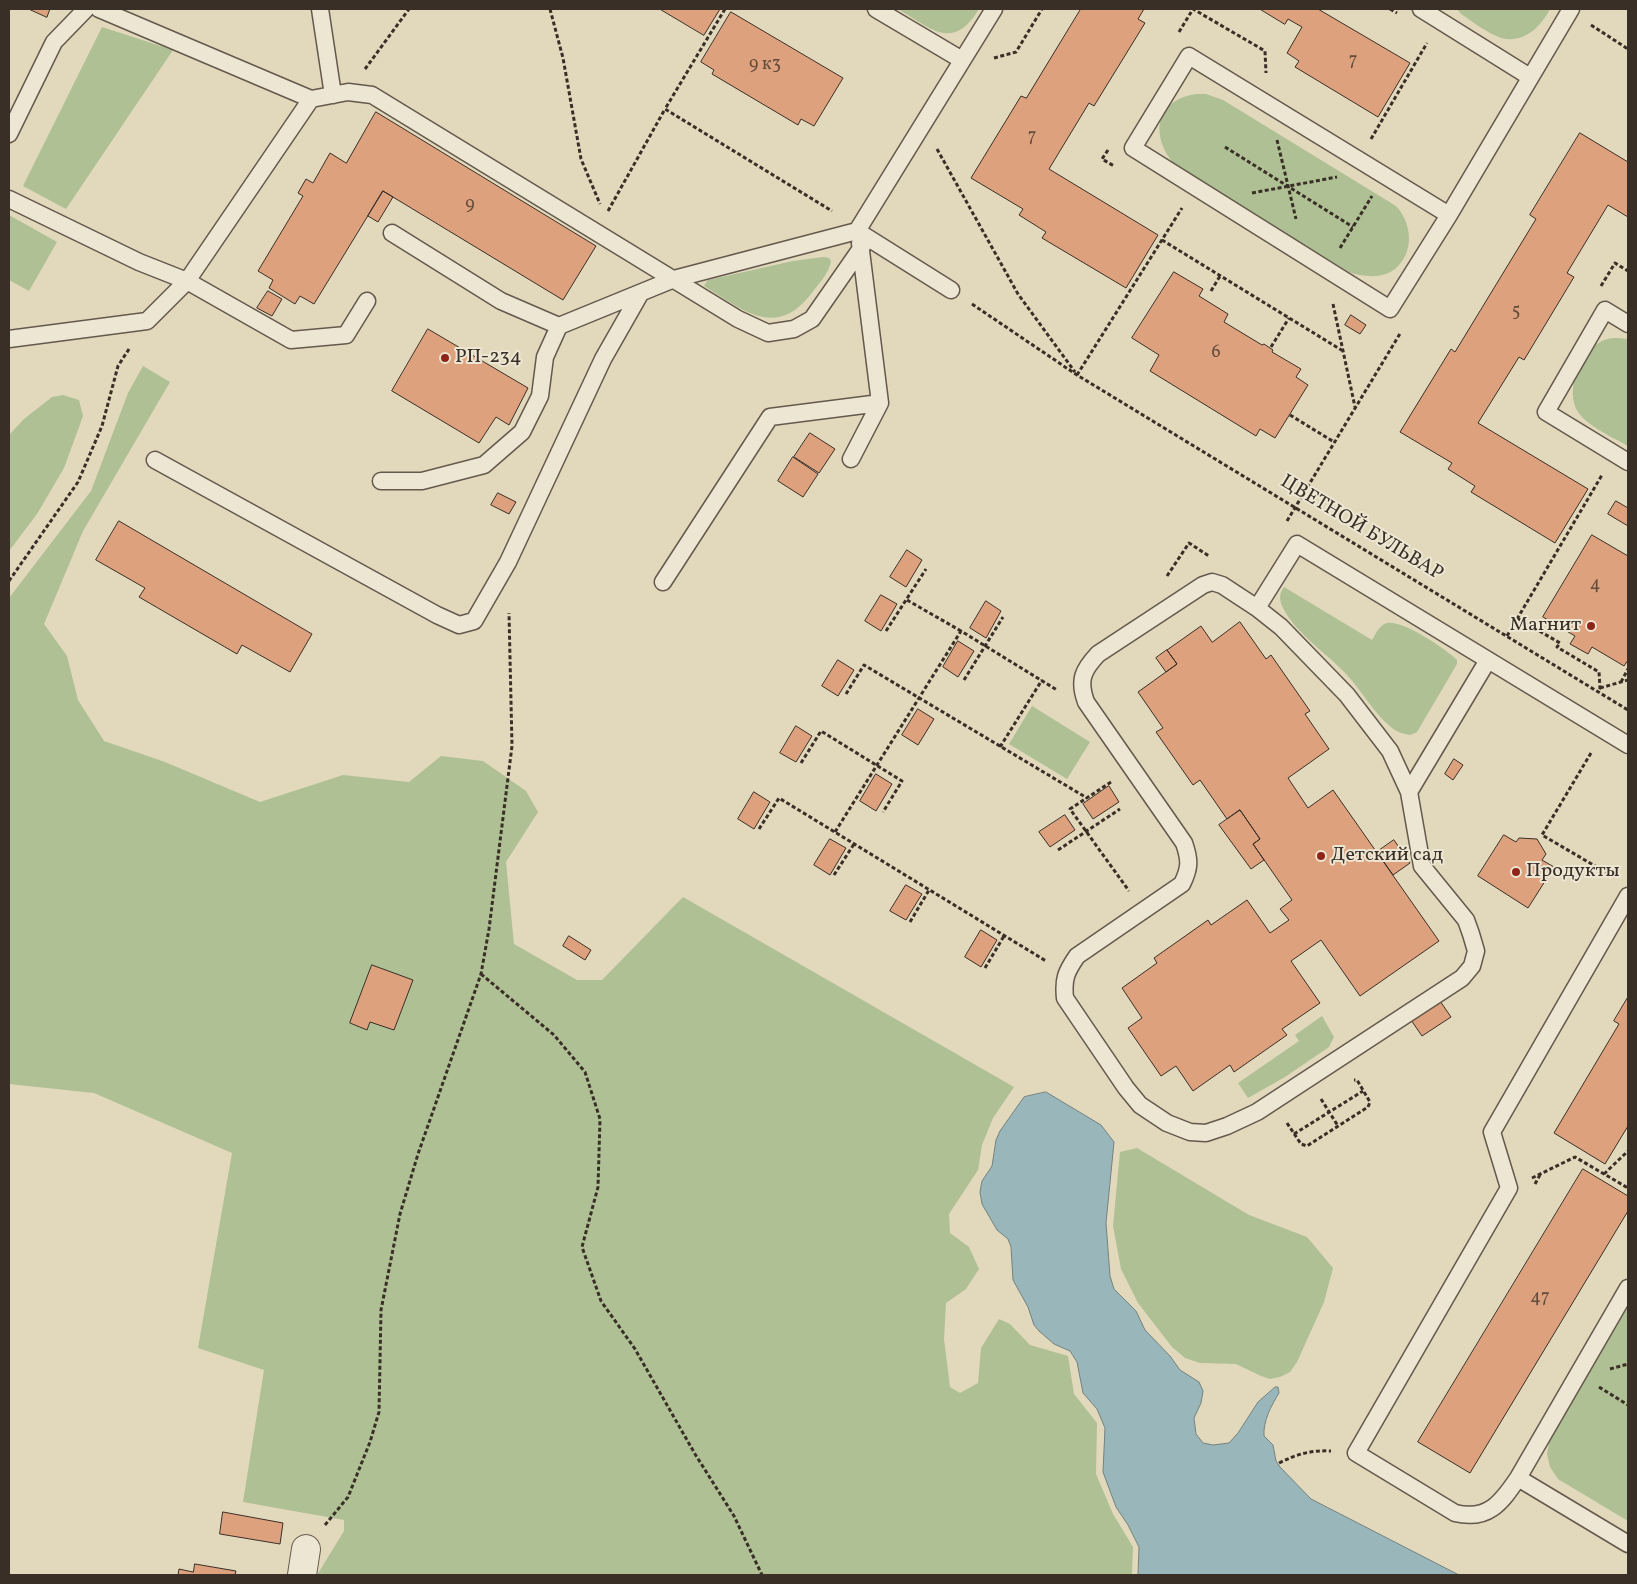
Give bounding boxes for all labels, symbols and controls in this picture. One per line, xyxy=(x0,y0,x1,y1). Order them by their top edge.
house number: 7 xyxy=(1349,51,1357,73)
house number: 9 к3 xyxy=(749,55,781,77)
house number: 7 xyxy=(1028,127,1036,149)
house number: 9 xyxy=(465,195,475,217)
house number: 5 xyxy=(1512,302,1520,324)
house number: 6 xyxy=(1211,343,1221,365)
place label: РП-234 xyxy=(455,346,522,370)
marker: РП-234 xyxy=(439,352,451,364)
street label: ЦВЕТНОЙ БУЛЬВАР xyxy=(1275,471,1447,587)
house number: 4 xyxy=(1590,575,1600,597)
place label: Магнит xyxy=(1509,614,1581,638)
marker: Магнит xyxy=(1585,620,1597,632)
place label: Детский сад xyxy=(1331,844,1443,868)
marker: Детский сад xyxy=(1315,850,1327,862)
place label: Продукты xyxy=(1526,860,1620,884)
marker: Продукты xyxy=(1510,866,1522,878)
house number: 47 xyxy=(1530,1288,1550,1310)

